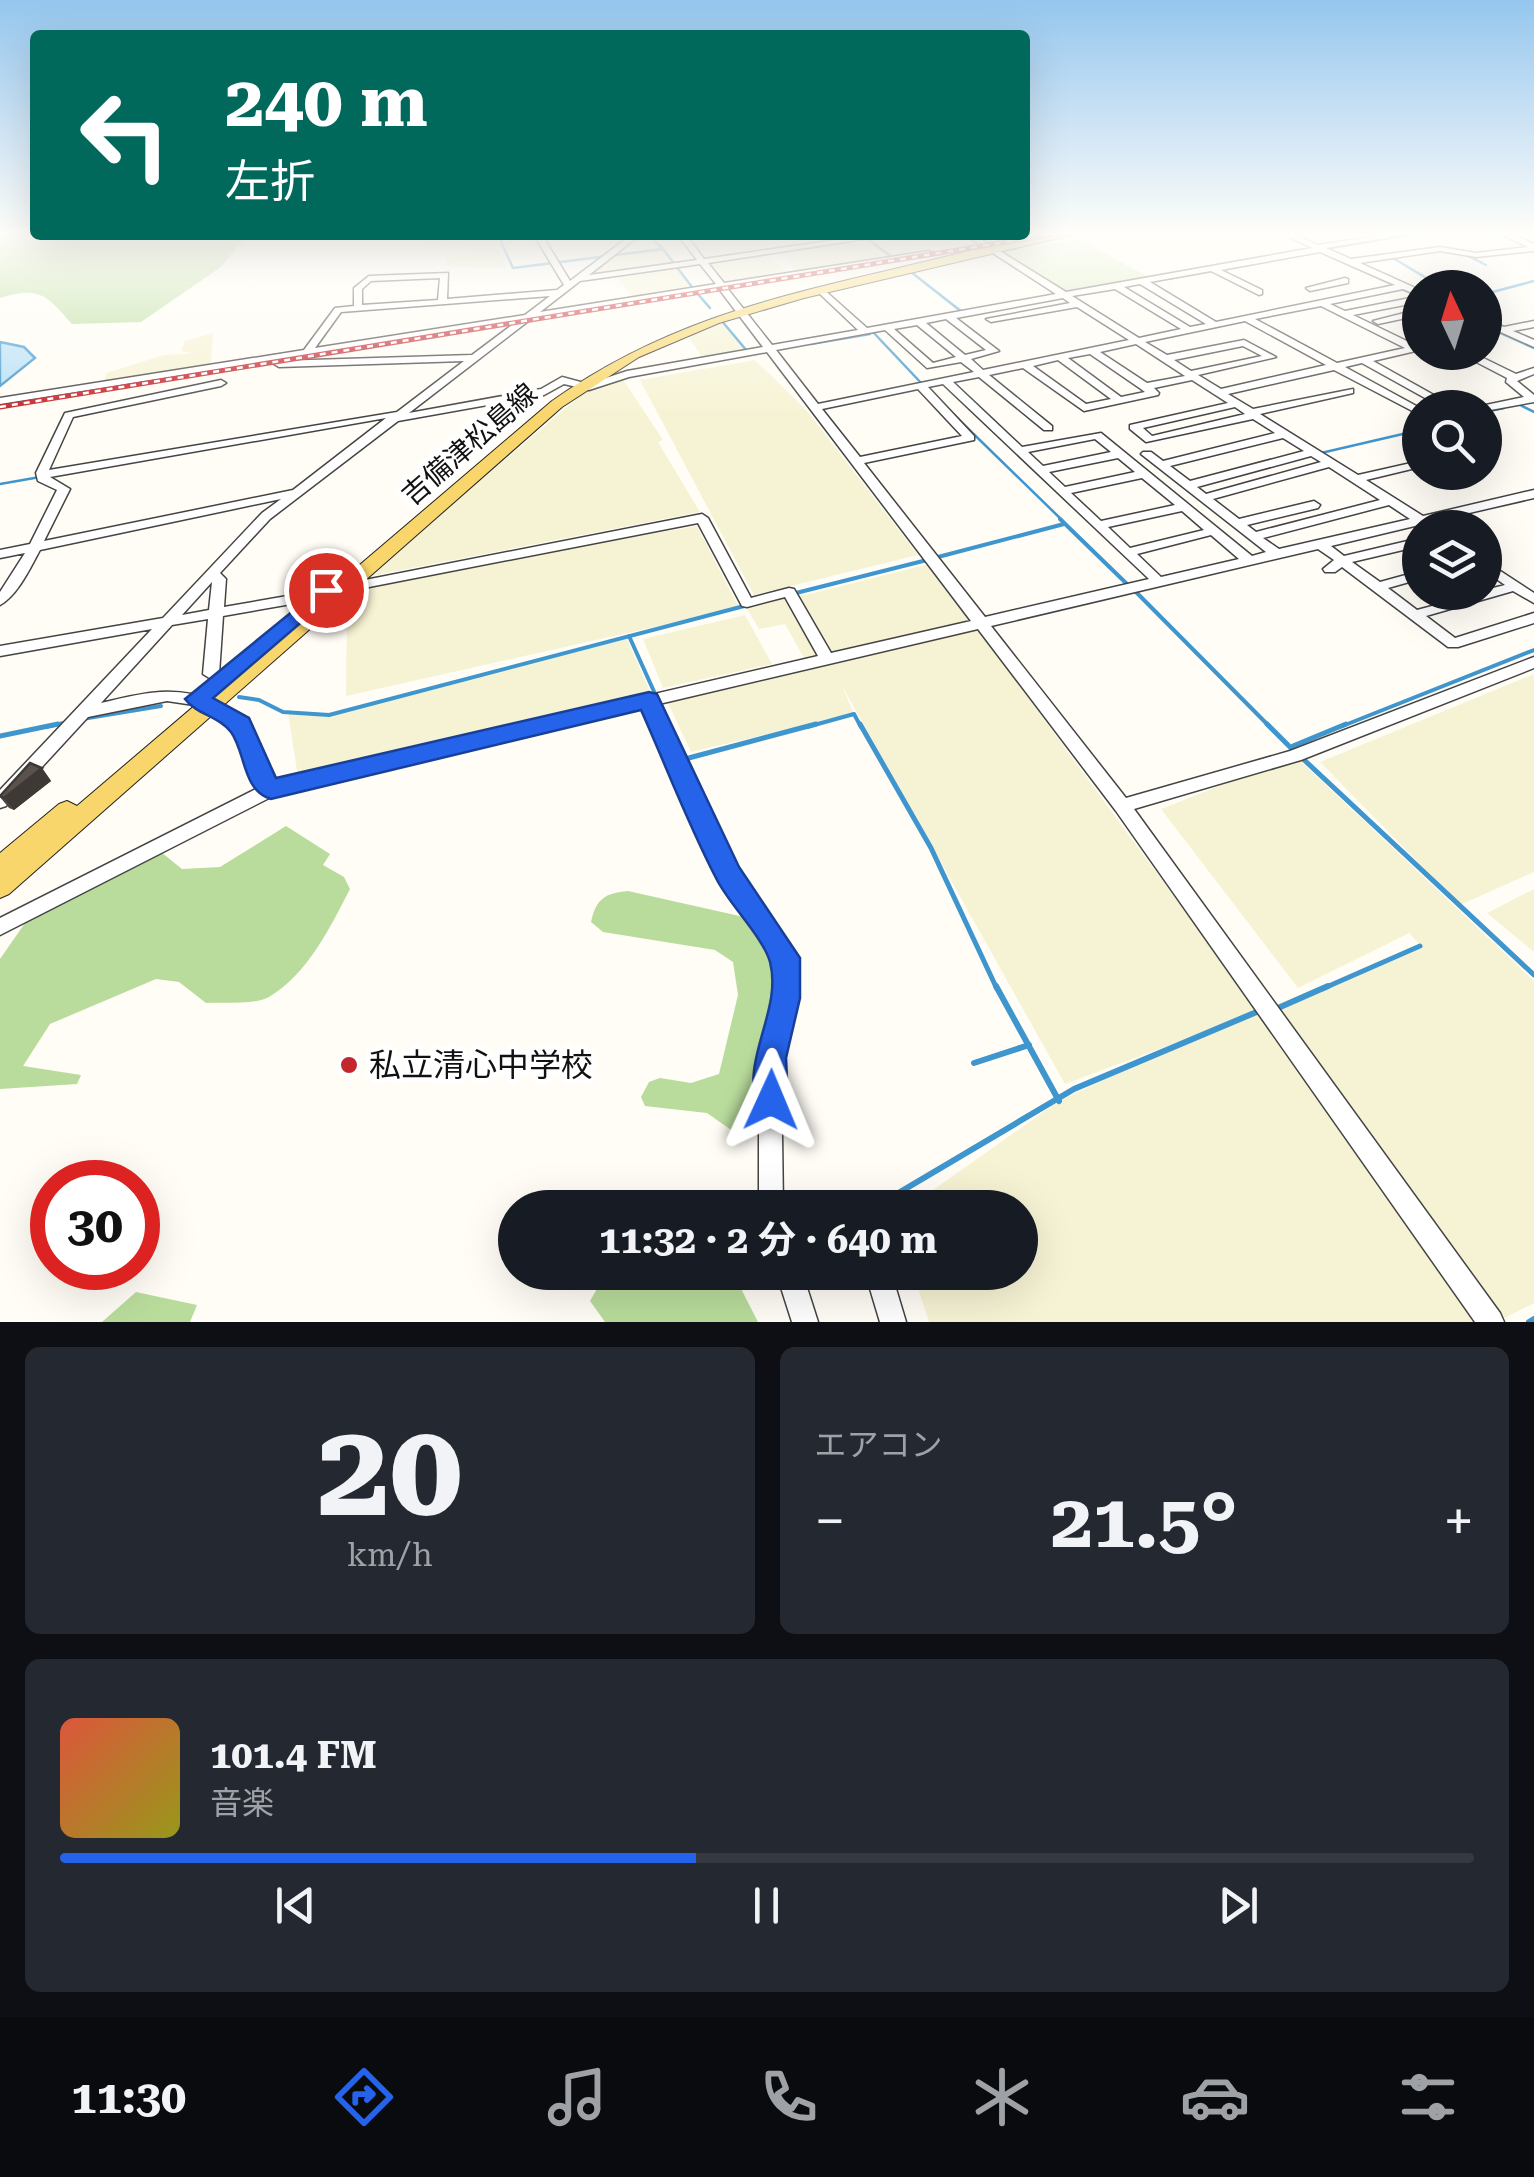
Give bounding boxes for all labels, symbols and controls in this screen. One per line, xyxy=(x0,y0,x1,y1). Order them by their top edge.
text: 240 m xyxy=(225,61,428,143)
icon: left xyxy=(60,70,190,200)
text: 左折 xyxy=(225,155,315,208)
north arrow xyxy=(1402,270,1502,370)
map controls xyxy=(1402,270,1502,610)
street label: 吉備津松島線 xyxy=(395,377,544,512)
button: search xyxy=(1402,390,1502,490)
button: layers xyxy=(1402,510,1502,610)
pin xyxy=(284,548,369,633)
icon: arrive xyxy=(299,563,354,618)
place label: 私立清心中学校 xyxy=(369,1046,593,1084)
position arrow xyxy=(719,1048,823,1152)
marker: 私立清心中学校 xyxy=(338,1054,360,1076)
speed limit sign: 30 xyxy=(30,1160,160,1290)
text: 11:32 · 2 分 · 640 m xyxy=(599,1218,937,1262)
text: 20 xyxy=(317,1394,463,1547)
text: エアコン xyxy=(815,1426,943,1464)
text: 21.5° xyxy=(1051,1477,1238,1565)
text: − xyxy=(815,1489,845,1553)
text: + xyxy=(1443,1489,1474,1553)
text: km/h xyxy=(347,1536,433,1574)
text: 101.4 FM xyxy=(210,1733,377,1777)
text: 音楽 xyxy=(210,1784,274,1822)
icon: previous xyxy=(268,1878,323,1933)
icon: pause xyxy=(739,1878,794,1933)
icon: next xyxy=(1211,1878,1266,1933)
icon: directions xyxy=(329,2062,399,2132)
icon: music xyxy=(542,2062,612,2132)
icon: phone xyxy=(754,2062,824,2132)
icon: climate xyxy=(967,2062,1037,2132)
icon: car xyxy=(1180,2062,1250,2132)
icon: filters xyxy=(1393,2062,1463,2132)
text: 11:30 xyxy=(71,2071,186,2124)

